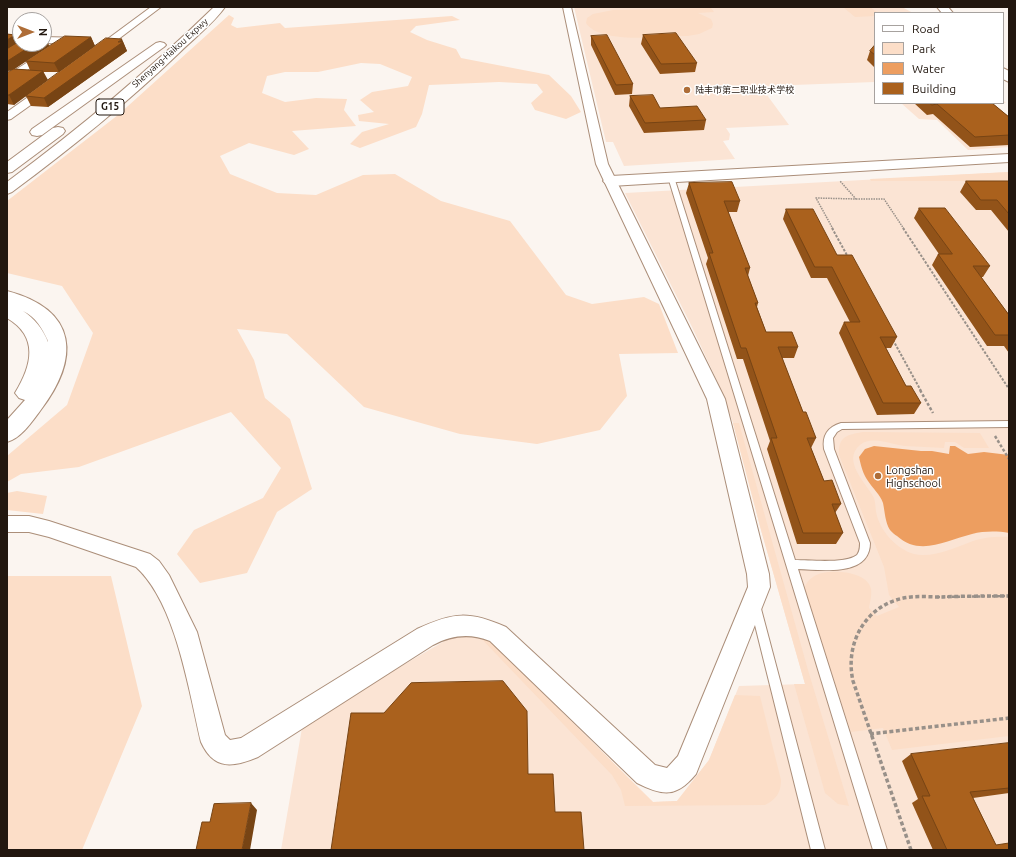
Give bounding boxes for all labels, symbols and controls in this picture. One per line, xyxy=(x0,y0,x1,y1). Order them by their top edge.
north arrow xyxy=(12,12,52,52)
legend xyxy=(874,12,1004,104)
street label: Shenyang-Haikou Expwy xyxy=(130,16,210,90)
text: Road xyxy=(912,22,940,35)
text: N xyxy=(37,28,49,36)
text: Park xyxy=(912,42,936,55)
text: Water xyxy=(912,62,945,75)
text: Building xyxy=(912,82,956,95)
marker: 陆丰市第二职业技术学校 xyxy=(682,85,692,95)
place label: 陆丰市第二职业技术学校 xyxy=(695,85,794,95)
road number: G15 xyxy=(96,99,124,115)
place label: Longshan Highschool xyxy=(886,463,941,489)
marker: Longshan Highschool xyxy=(873,471,883,481)

